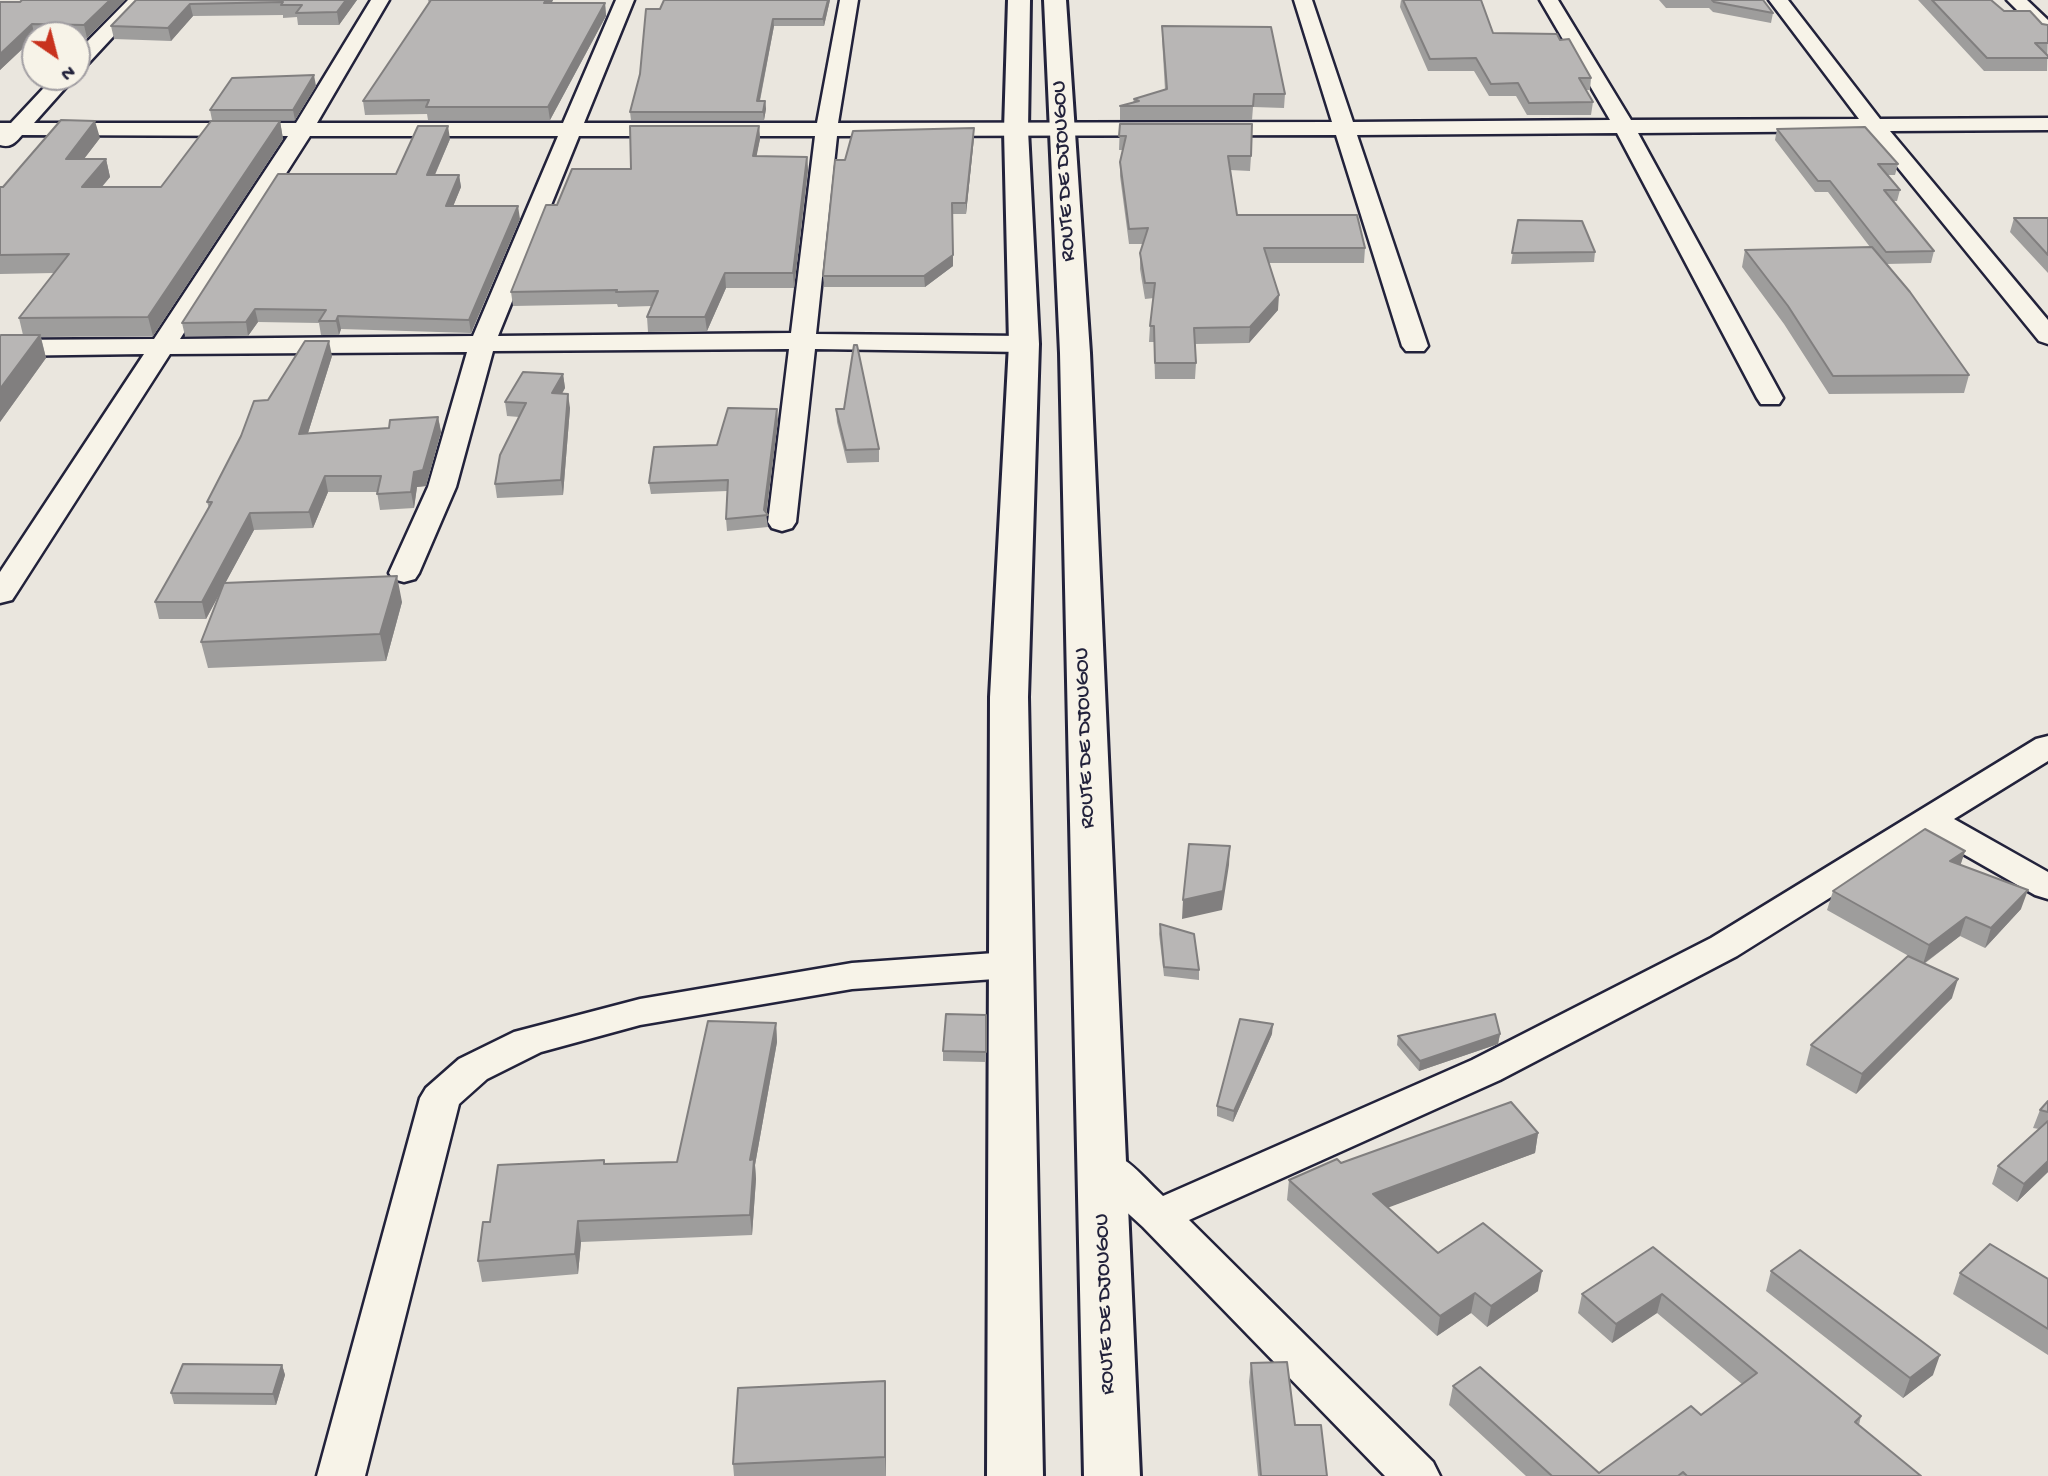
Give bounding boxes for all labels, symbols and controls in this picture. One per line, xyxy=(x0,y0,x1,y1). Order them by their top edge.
north arrow xyxy=(21,21,91,91)
text: N xyxy=(56,59,79,85)
street label: ROUTE DE DJOUGOU xyxy=(1048,80,1082,262)
street label: ROUTE DE DJOUGOU xyxy=(1070,647,1102,829)
street label: ROUTE DE DJOUGOU xyxy=(1090,1213,1122,1395)

